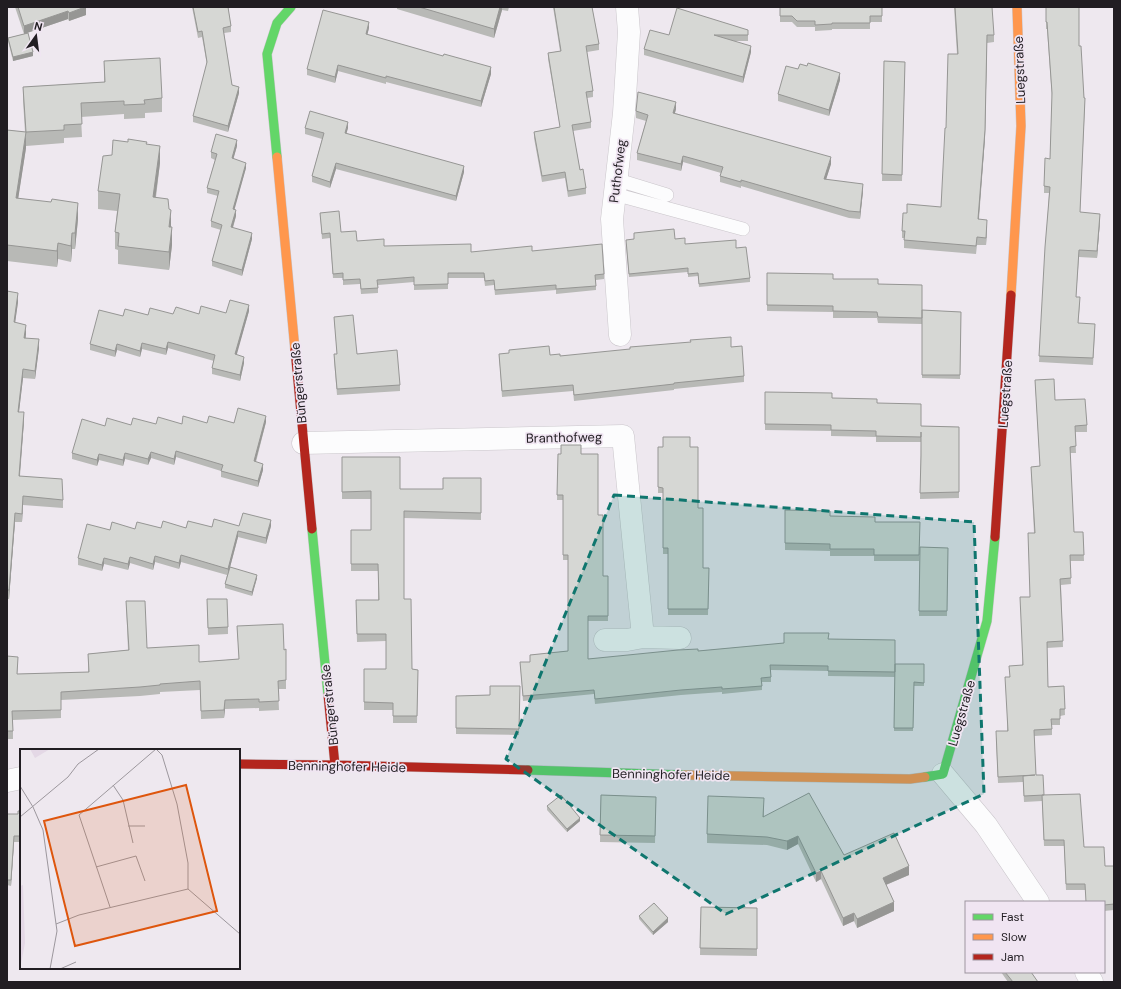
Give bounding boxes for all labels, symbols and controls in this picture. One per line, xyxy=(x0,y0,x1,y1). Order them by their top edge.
north arrow xyxy=(16,16,56,56)
text: N xyxy=(33,19,44,34)
street label: Luegstraße xyxy=(1010,36,1029,104)
street label: Puthofweg xyxy=(605,138,630,204)
street label: Büngerstraße xyxy=(287,342,310,424)
street label: Luegstraße xyxy=(995,360,1016,429)
street label: Branthofweg xyxy=(526,428,602,447)
street label: Büngerstraße xyxy=(317,664,342,746)
street label: Luegstraße xyxy=(944,678,979,748)
inset map xyxy=(20,749,240,969)
street label: Benninghofer Heide xyxy=(288,757,406,776)
street label: Benninghofer Heide xyxy=(612,765,730,784)
legend xyxy=(965,901,1105,973)
text: Fast xyxy=(1001,909,1024,925)
text: Slow xyxy=(1001,929,1027,945)
text: Jam xyxy=(1001,949,1024,965)

